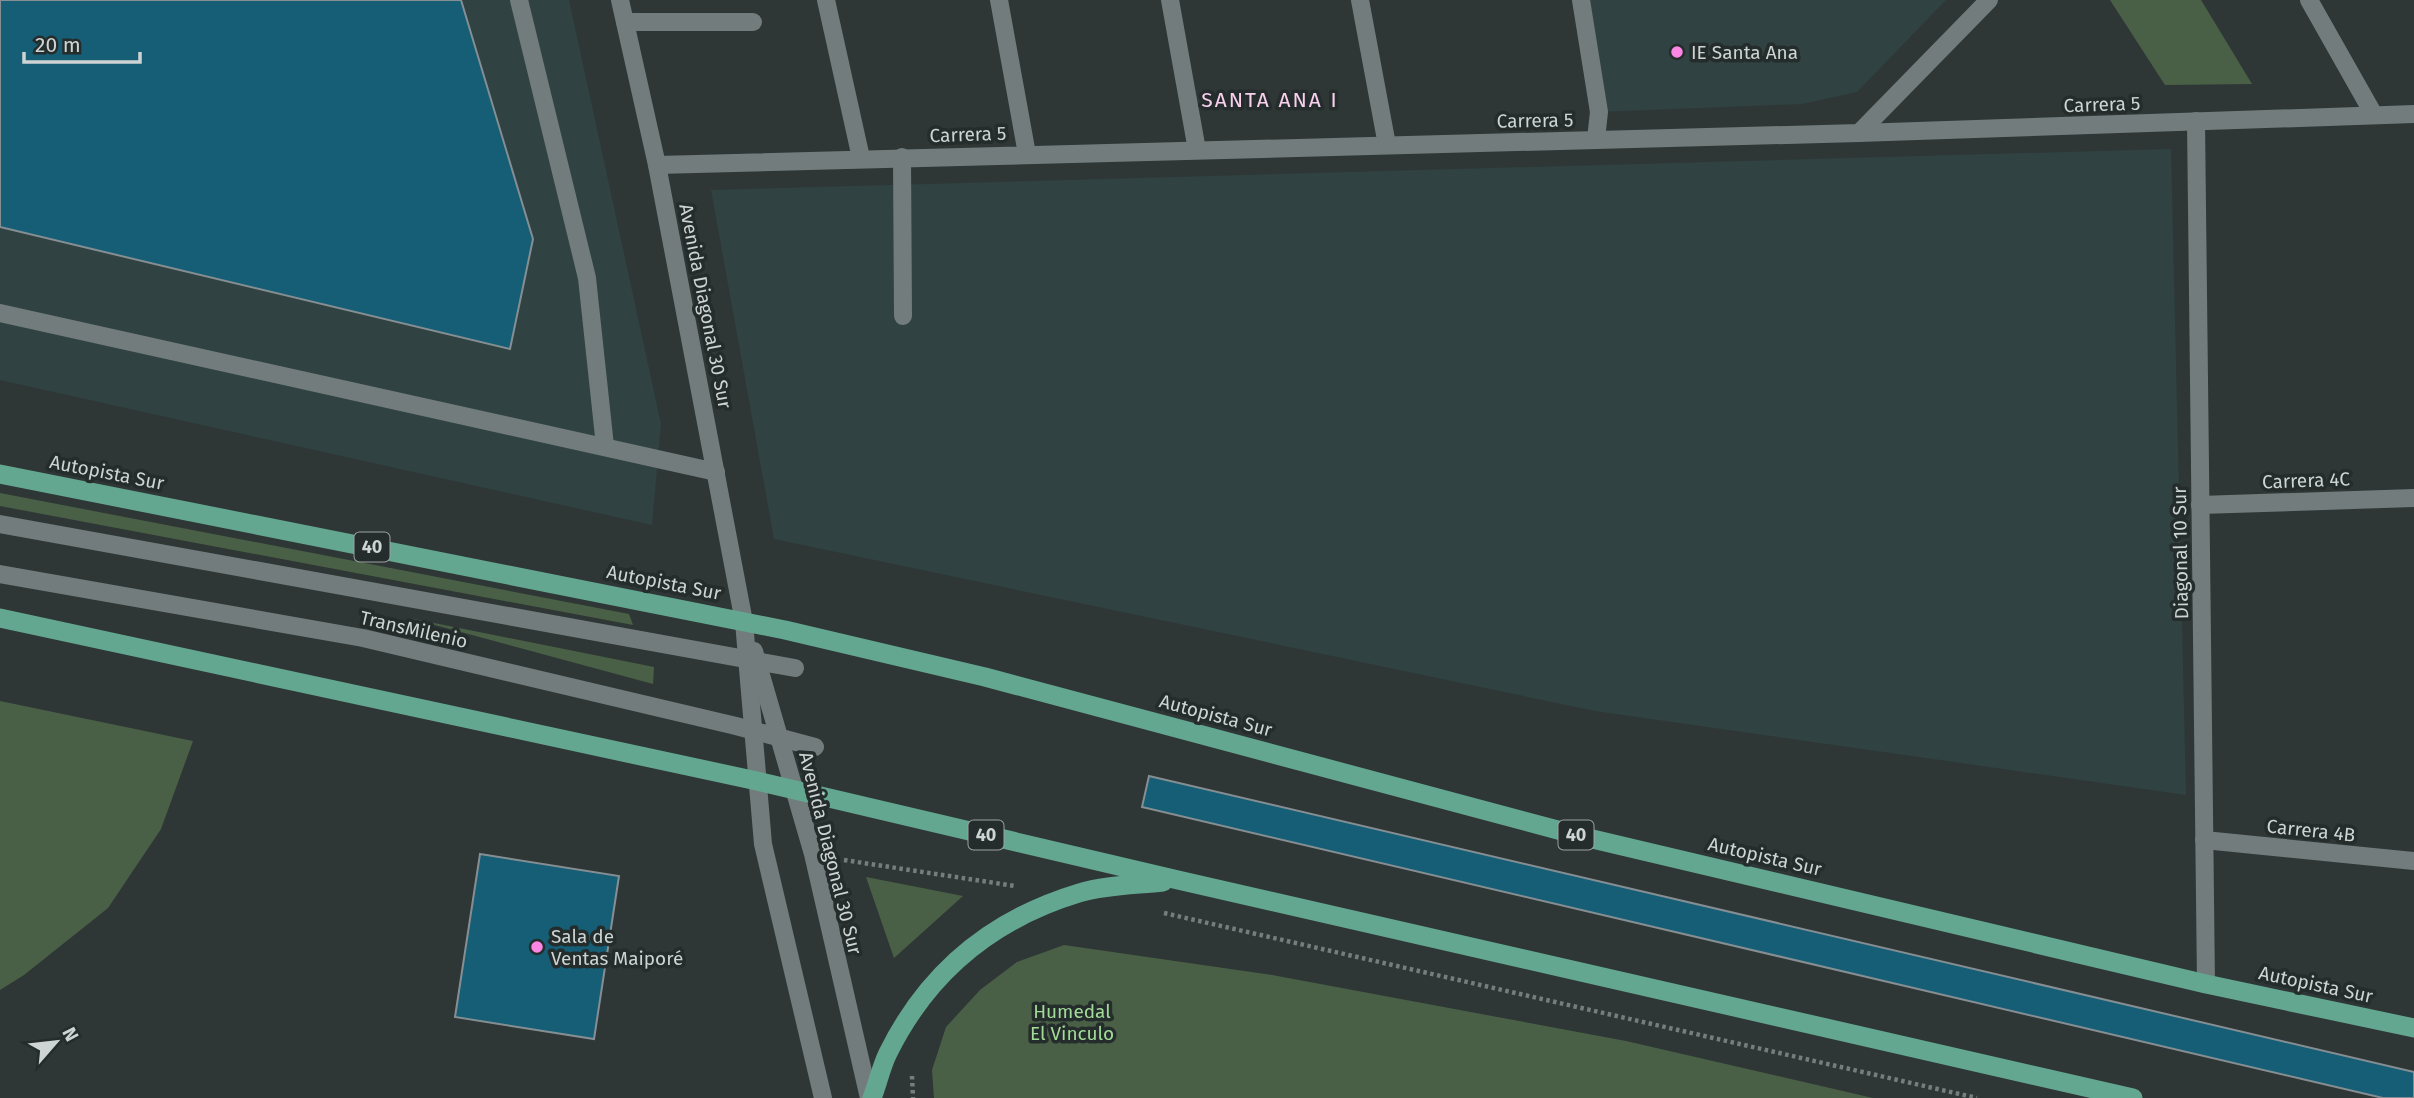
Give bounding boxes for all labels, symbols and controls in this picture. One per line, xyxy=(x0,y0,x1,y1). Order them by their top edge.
scale bar xyxy=(24,21,140,65)
text: 20 m xyxy=(35,32,81,58)
place label: IE Santa Ana xyxy=(1691,41,1798,64)
marker: IE Santa Ana xyxy=(1669,44,1685,60)
district label: SANTA ANA I xyxy=(1201,87,1339,113)
street label: Carrera 5 xyxy=(2063,92,2141,117)
street label: Carrera 5 xyxy=(1496,108,1574,133)
street label: Carrera 5 xyxy=(929,122,1007,147)
street label: Avenida Diagonal 30 Sur xyxy=(674,202,737,411)
street label: Autopista Sur xyxy=(48,450,167,495)
street label: Carrera 4C xyxy=(2262,467,2351,494)
street label: Diagonal 10 Sur xyxy=(2168,486,2193,620)
road number: 40 xyxy=(354,532,390,562)
street label: Autopista Sur xyxy=(605,560,724,605)
street label: TransMilenio xyxy=(358,606,470,653)
street label: Autopista Sur xyxy=(1157,689,1275,742)
street label: Avenida Diagonal 30 Sur xyxy=(794,749,867,957)
street label: Carrera 4B xyxy=(2266,814,2356,847)
road number: 40 xyxy=(968,820,1004,850)
road number: 40 xyxy=(1558,820,1594,850)
street label: Autopista Sur xyxy=(1706,832,1825,881)
place label: Sala de Ventas Maiporé xyxy=(551,925,683,970)
marker: Sala de Ventas Maiporé xyxy=(529,939,545,955)
street label: Autopista Sur xyxy=(2257,961,2376,1008)
park label: Humedal El Vinculo xyxy=(1030,1000,1114,1045)
north arrow xyxy=(21,1007,91,1077)
text: N xyxy=(57,1023,84,1045)

